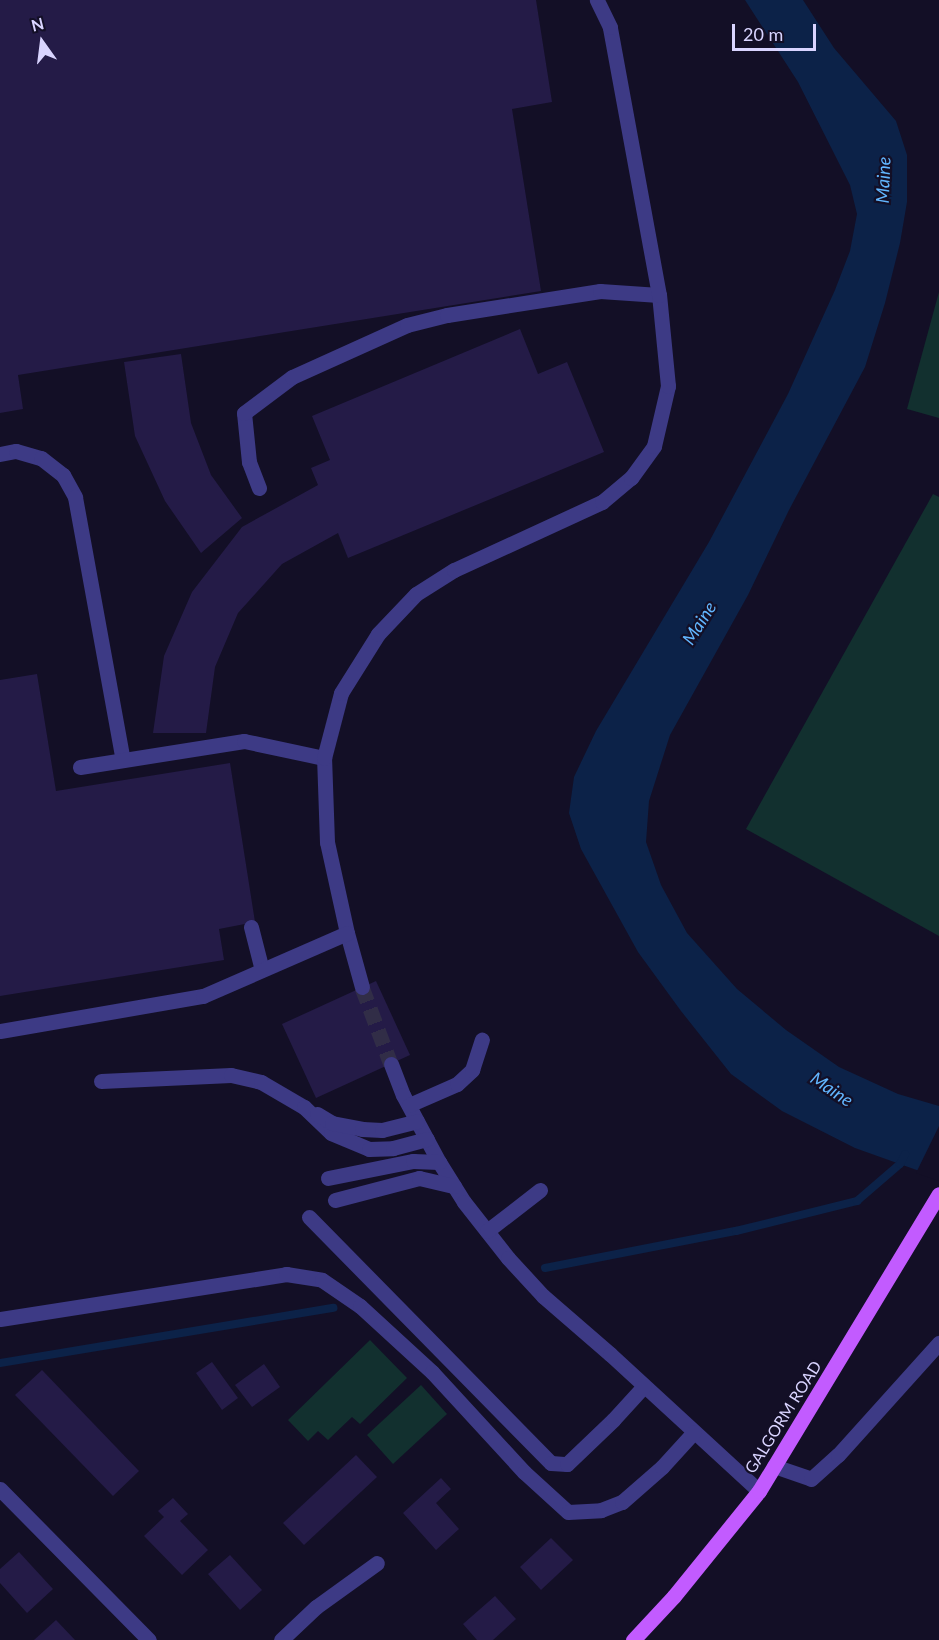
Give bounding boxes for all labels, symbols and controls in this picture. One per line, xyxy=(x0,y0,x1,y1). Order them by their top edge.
north arrow xyxy=(12,12,72,72)
scale bar xyxy=(735,12,819,50)
text: N xyxy=(29,13,46,35)
text: 20 m xyxy=(743,23,783,45)
water label: Maine xyxy=(871,156,895,204)
water label: Maine xyxy=(677,597,721,649)
water label: Maine xyxy=(807,1067,857,1111)
street label: GALGORM ROAD xyxy=(741,1357,825,1477)

